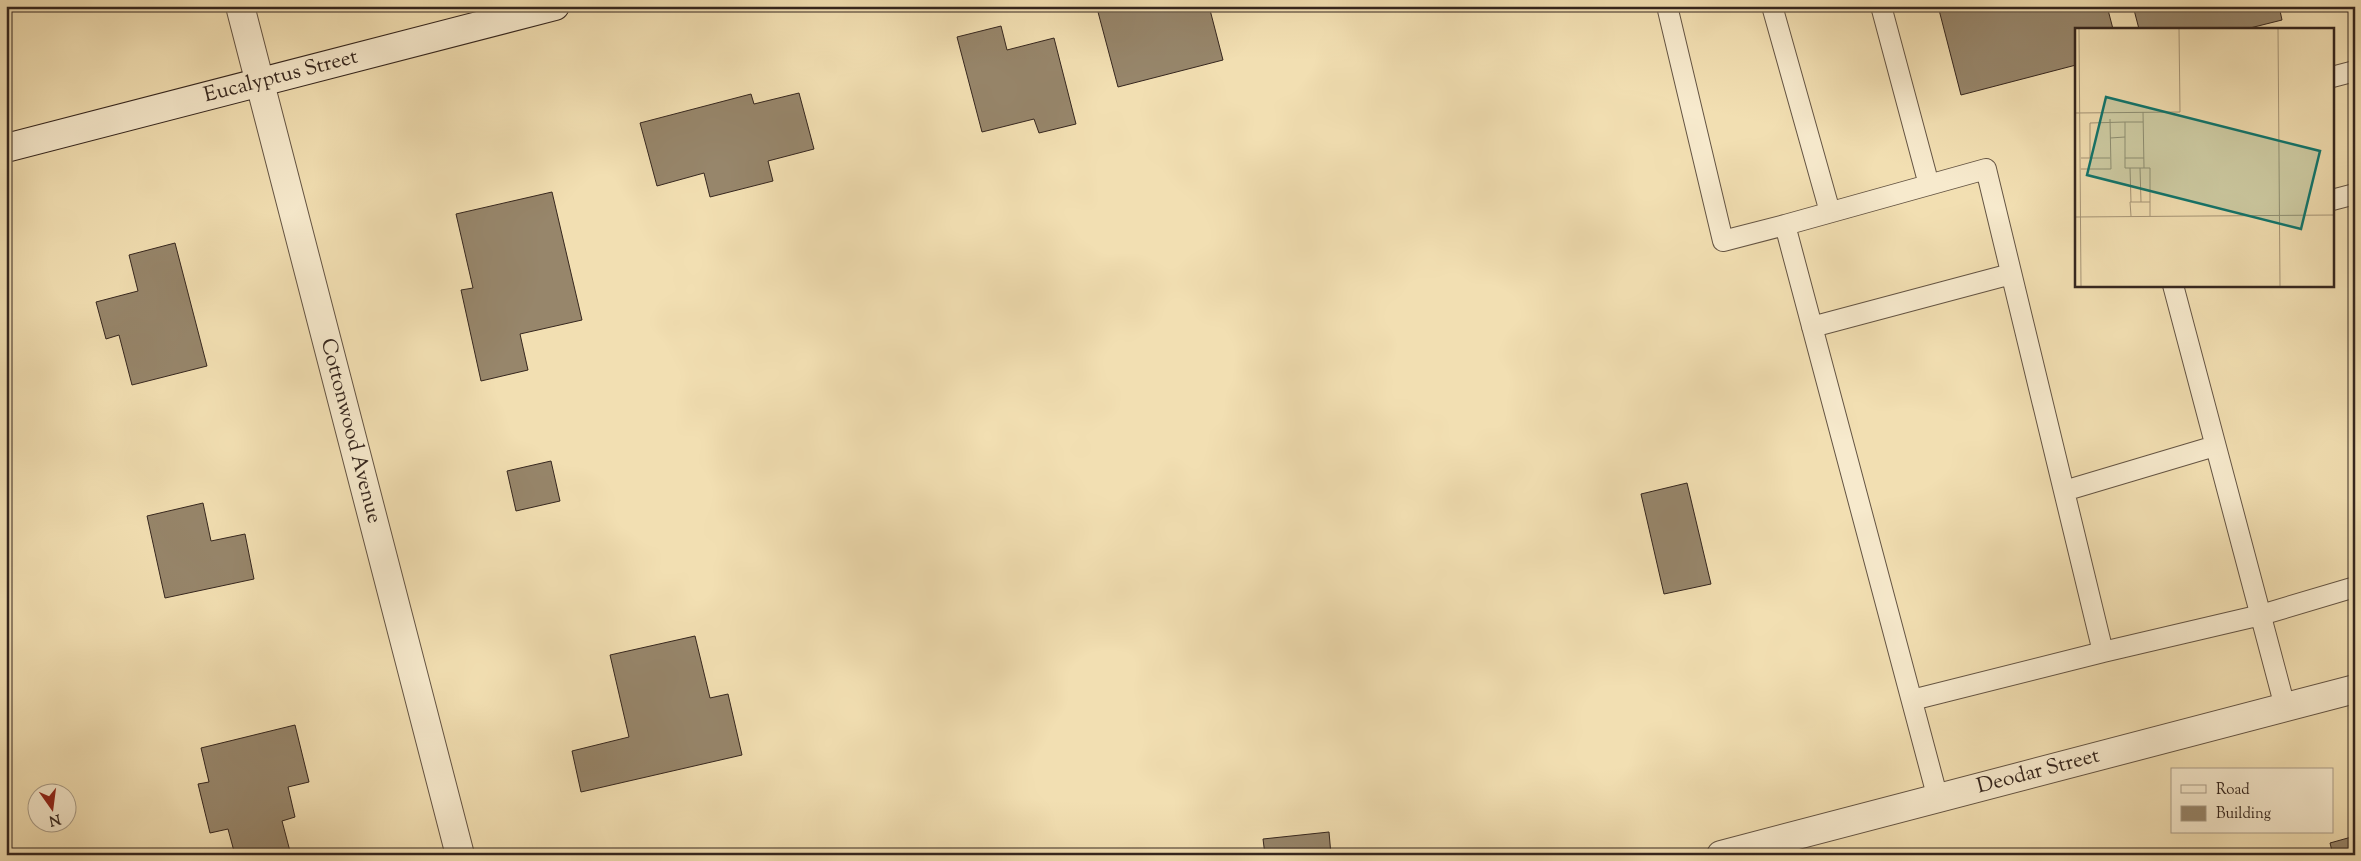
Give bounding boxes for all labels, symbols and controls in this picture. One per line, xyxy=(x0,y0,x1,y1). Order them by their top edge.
inset map xyxy=(2075,28,2334,286)
street label: Eucalyptus Street xyxy=(201,43,361,111)
street label: Cottonwood Avenue xyxy=(312,335,388,527)
street label: Deodar Street xyxy=(1974,741,2103,802)
legend xyxy=(2171,768,2334,834)
text: Road xyxy=(2216,780,2250,801)
north arrow xyxy=(28,784,78,834)
text: Building xyxy=(2216,804,2271,825)
text: N xyxy=(47,808,63,830)

